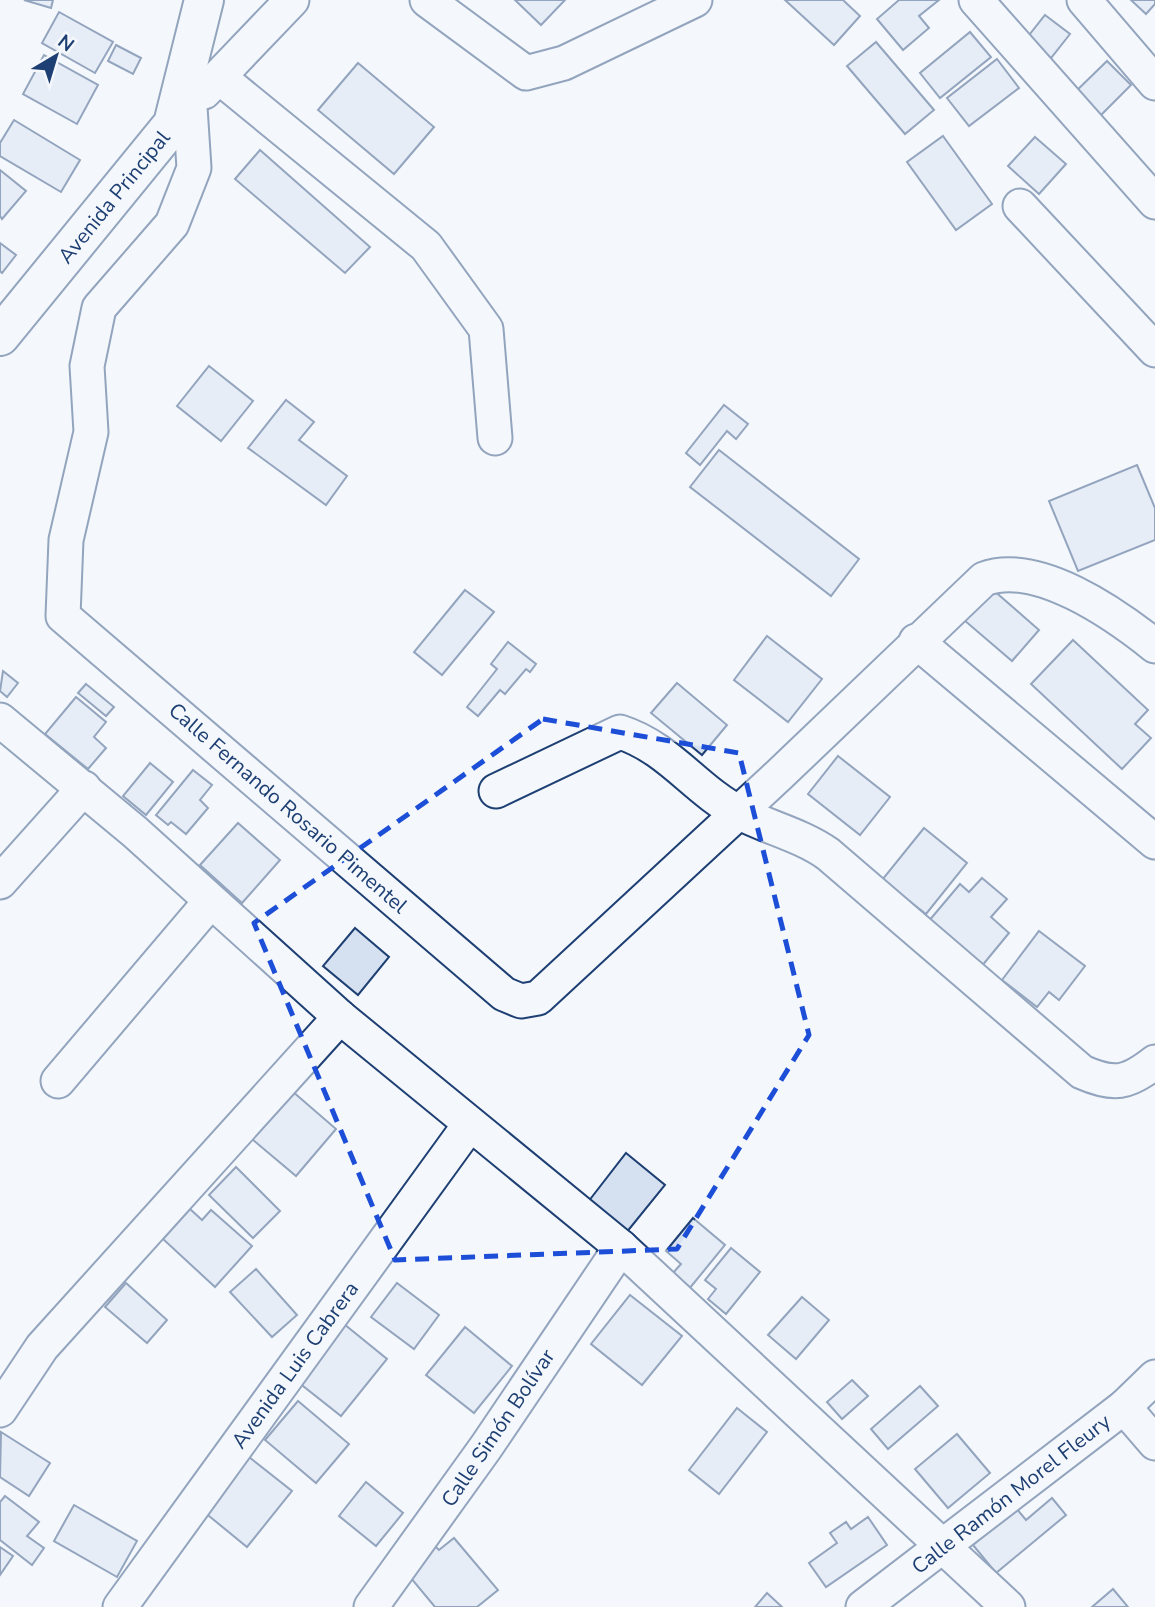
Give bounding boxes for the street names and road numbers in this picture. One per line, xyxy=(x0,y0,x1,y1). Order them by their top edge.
street label: Avenida Principal xyxy=(52,124,177,269)
street label: Calle Fernando Rosario Pimentel xyxy=(163,696,414,920)
street label: Avenida Luis Cabrera xyxy=(225,1276,365,1454)
street label: Calle Simón Bolívar xyxy=(435,1343,562,1512)
street label: Calle Ramón Morel Fleury xyxy=(906,1407,1116,1581)

